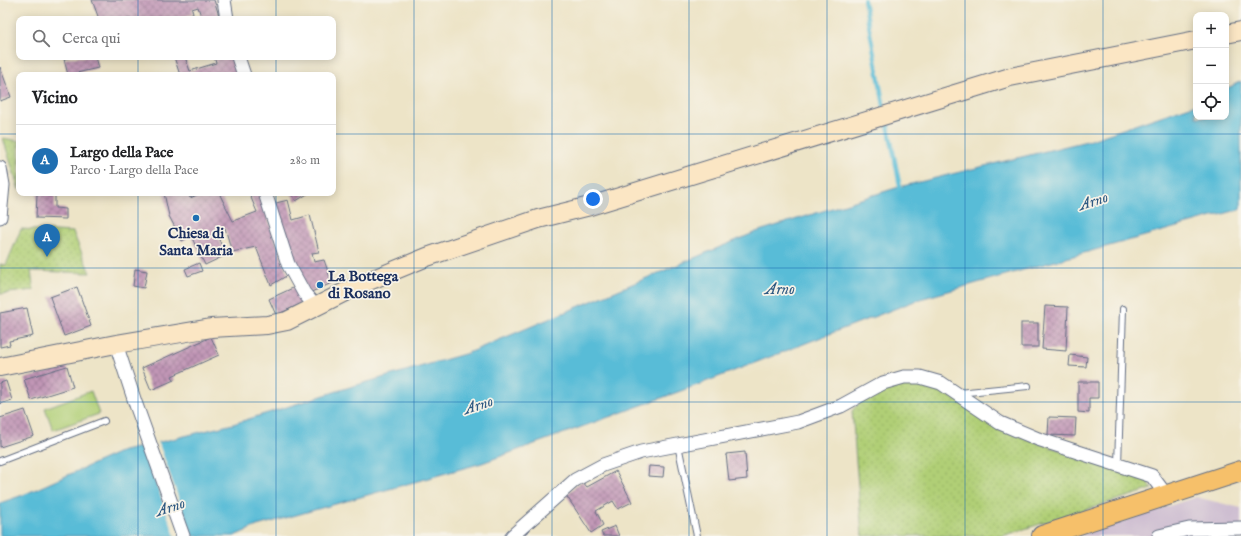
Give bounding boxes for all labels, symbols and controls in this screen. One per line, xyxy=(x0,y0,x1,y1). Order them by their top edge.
map controls xyxy=(1193,12,1229,120)
button: + xyxy=(1193,12,1229,48)
search box xyxy=(16,16,336,60)
icon: search xyxy=(30,27,52,49)
text: Cerca qui xyxy=(62,29,121,48)
button: − xyxy=(1193,48,1229,84)
button: locate xyxy=(1193,84,1229,120)
text: Vicino xyxy=(32,88,78,109)
text: Largo della Pace xyxy=(70,143,173,162)
text: A xyxy=(41,152,49,169)
text: 280 m xyxy=(290,152,320,169)
text: Parco · Largo della Pace xyxy=(70,162,199,179)
water label: Arno xyxy=(1074,188,1111,217)
your location xyxy=(583,189,603,209)
marker: Chiesa di Santa Maria xyxy=(191,213,201,223)
pin: A xyxy=(34,224,60,257)
place label: Chiesa di Santa Maria xyxy=(159,224,233,260)
place label: La Bottega di Rosano xyxy=(328,267,399,303)
marker: La Bottega di Rosano xyxy=(315,280,325,290)
water label: Arno xyxy=(763,280,795,300)
water label: Arno xyxy=(459,392,496,421)
water label: Arno xyxy=(151,494,188,523)

